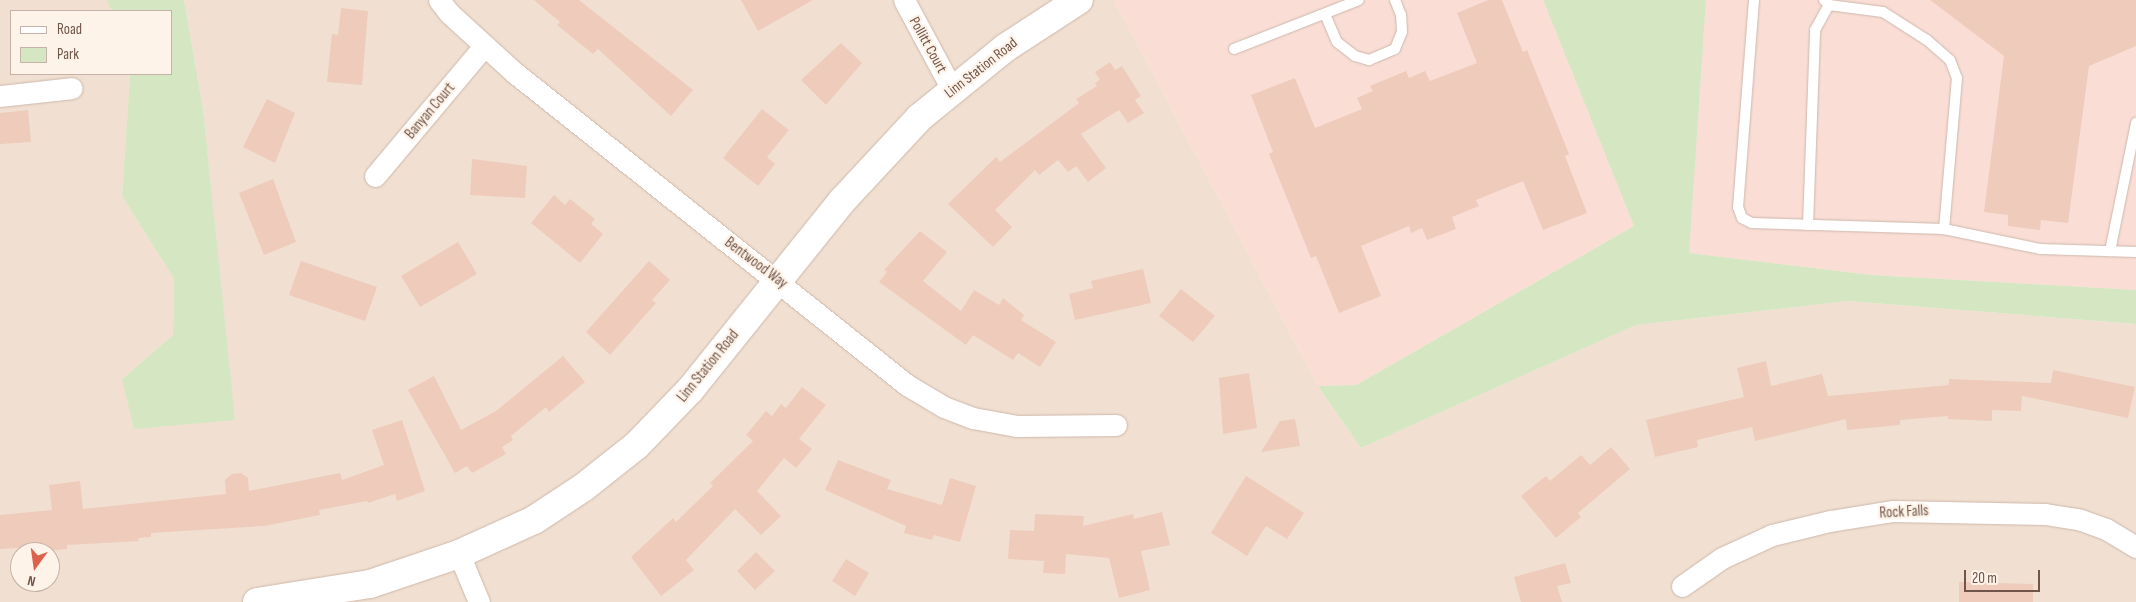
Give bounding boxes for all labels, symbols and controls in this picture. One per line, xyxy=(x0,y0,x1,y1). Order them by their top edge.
legend xyxy=(10,10,172,75)
street label: Pollitt Court xyxy=(905,14,951,76)
text: Road xyxy=(57,20,82,39)
street label: Linn Station Road xyxy=(941,34,1021,102)
text: Park xyxy=(57,45,79,64)
street label: Banyan Court xyxy=(401,79,459,143)
street label: Bentwood Way xyxy=(721,234,791,292)
street label: Linn Station Road xyxy=(673,326,743,406)
street label: Rock Falls xyxy=(1879,502,1929,522)
north arrow xyxy=(10,542,60,592)
scale bar xyxy=(1966,560,2042,592)
text: 20 m xyxy=(1972,569,1997,588)
text: N xyxy=(26,572,37,590)

